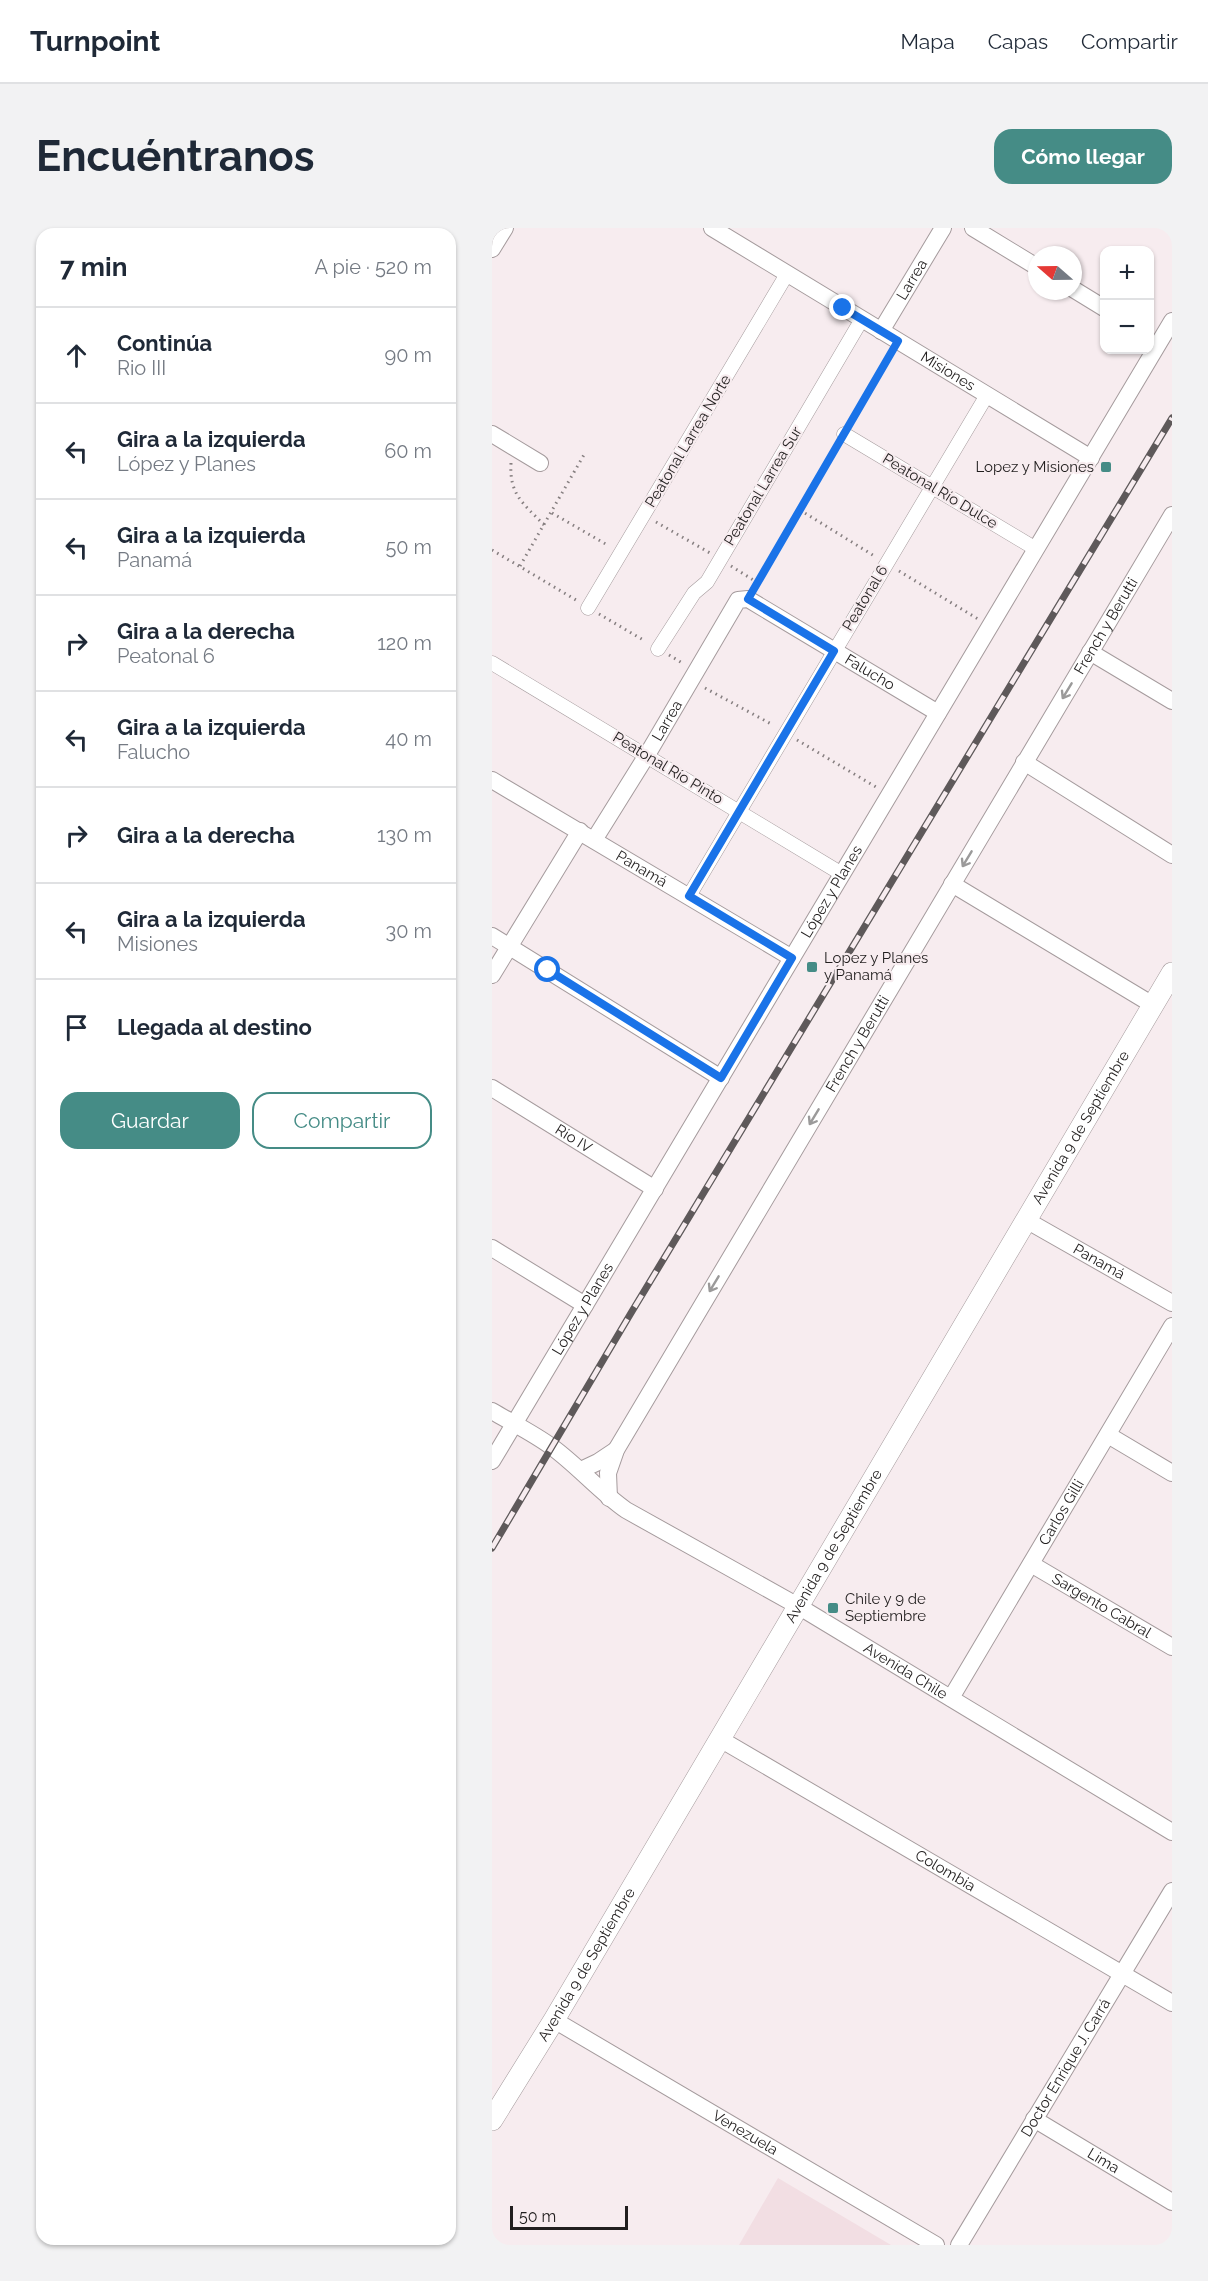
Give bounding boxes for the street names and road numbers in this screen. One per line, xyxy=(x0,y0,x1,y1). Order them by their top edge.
street label: Larrea xyxy=(893,256,931,303)
street label: Misiones xyxy=(917,348,979,395)
street label: Peatonal Larrea Norte xyxy=(641,371,735,511)
street label: Peatonal Larrea Sur xyxy=(720,423,806,549)
street label: Peatonal Río Dulce xyxy=(879,450,1001,532)
street label: Peatonal 6 xyxy=(838,562,892,634)
street label: French y Berutti xyxy=(1070,575,1142,678)
street label: Falucho xyxy=(842,650,898,694)
street label: Larrea xyxy=(648,697,686,744)
street label: Peatonal Río Pinto xyxy=(610,728,726,808)
street label: López y Planes xyxy=(797,842,866,941)
street label: Panamá xyxy=(613,847,670,891)
street label: French y Berutti xyxy=(822,992,893,1095)
street label: Avenida 9 de Septiembre xyxy=(1028,1047,1133,1208)
street label: Rio IV xyxy=(552,1120,595,1157)
street label: Panamá xyxy=(1070,1240,1128,1283)
street label: López y Planes xyxy=(548,1260,617,1358)
street label: Avenida 9 de Septiembre xyxy=(781,1466,886,1626)
street label: Carlos Gilli xyxy=(1035,1476,1088,1548)
street label: Sargento Cabral xyxy=(1049,1569,1155,1642)
street label: Avenida Chile xyxy=(860,1639,951,1703)
street label: Colombia xyxy=(912,1846,979,1895)
street label: Avenida 9 de Septiembre xyxy=(534,1884,639,2045)
street label: Doctor Enrique J. Carrá xyxy=(1017,1995,1114,2140)
street label: Venezuela xyxy=(709,2106,781,2159)
street label: Lima xyxy=(1084,2144,1123,2177)

